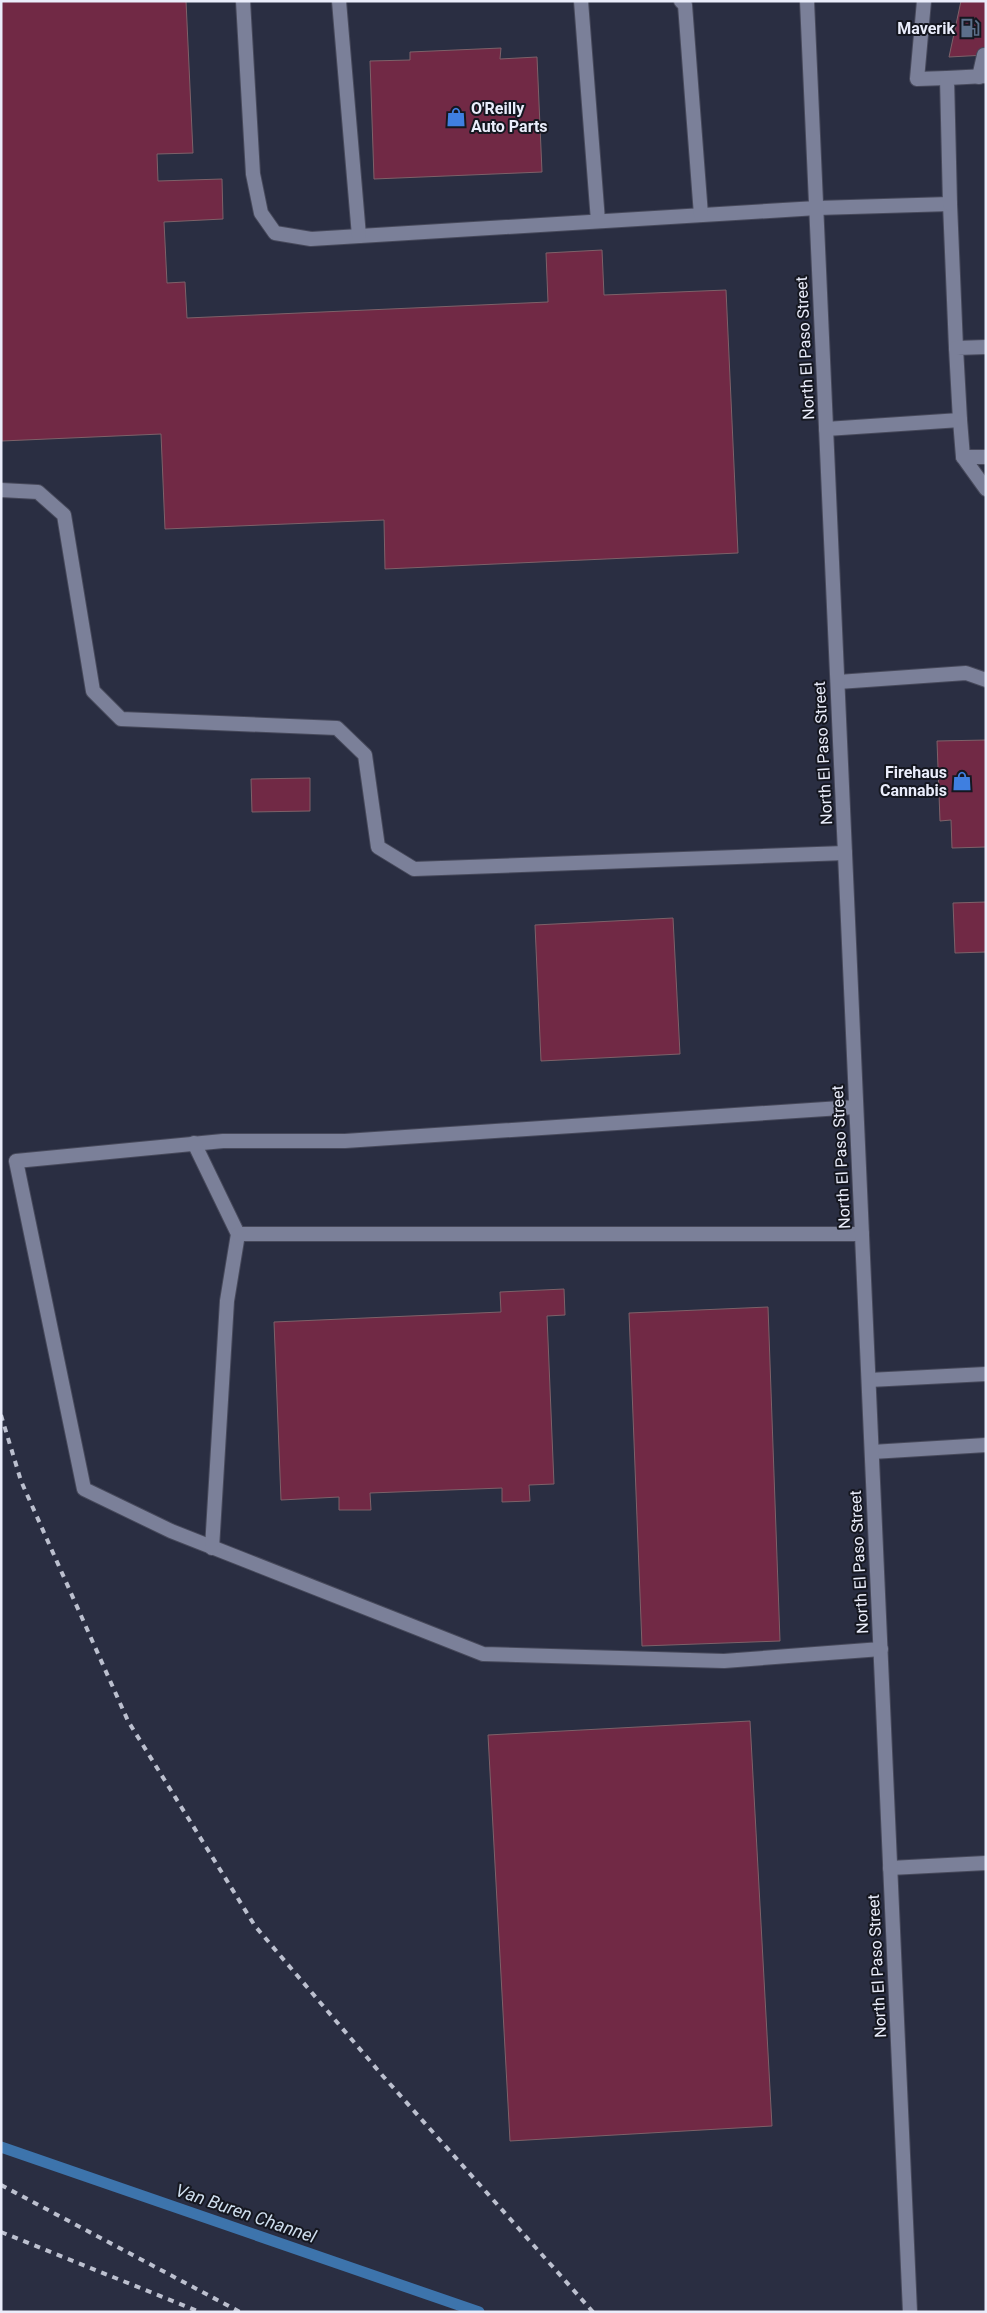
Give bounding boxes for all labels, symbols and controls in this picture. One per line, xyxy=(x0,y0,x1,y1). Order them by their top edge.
fuel station icon: Maverik xyxy=(959,17,981,39)
place label: Maverik xyxy=(897,19,955,38)
place label: O'Reilly Auto Parts xyxy=(471,99,548,136)
shop icon: O'Reilly Auto Parts xyxy=(445,106,467,128)
street label: North El Paso Street xyxy=(792,276,818,420)
street label: North El Paso Street xyxy=(810,681,836,825)
place label: Firehaus Cannabis xyxy=(880,763,947,800)
shop icon: Firehaus Cannabis xyxy=(951,770,973,792)
street label: North El Paso Street xyxy=(828,1085,854,1229)
street label: North El Paso Street xyxy=(846,1490,872,1634)
street label: North El Paso Street xyxy=(864,1894,890,2038)
water label: Van Buren Channel xyxy=(173,2179,320,2247)

